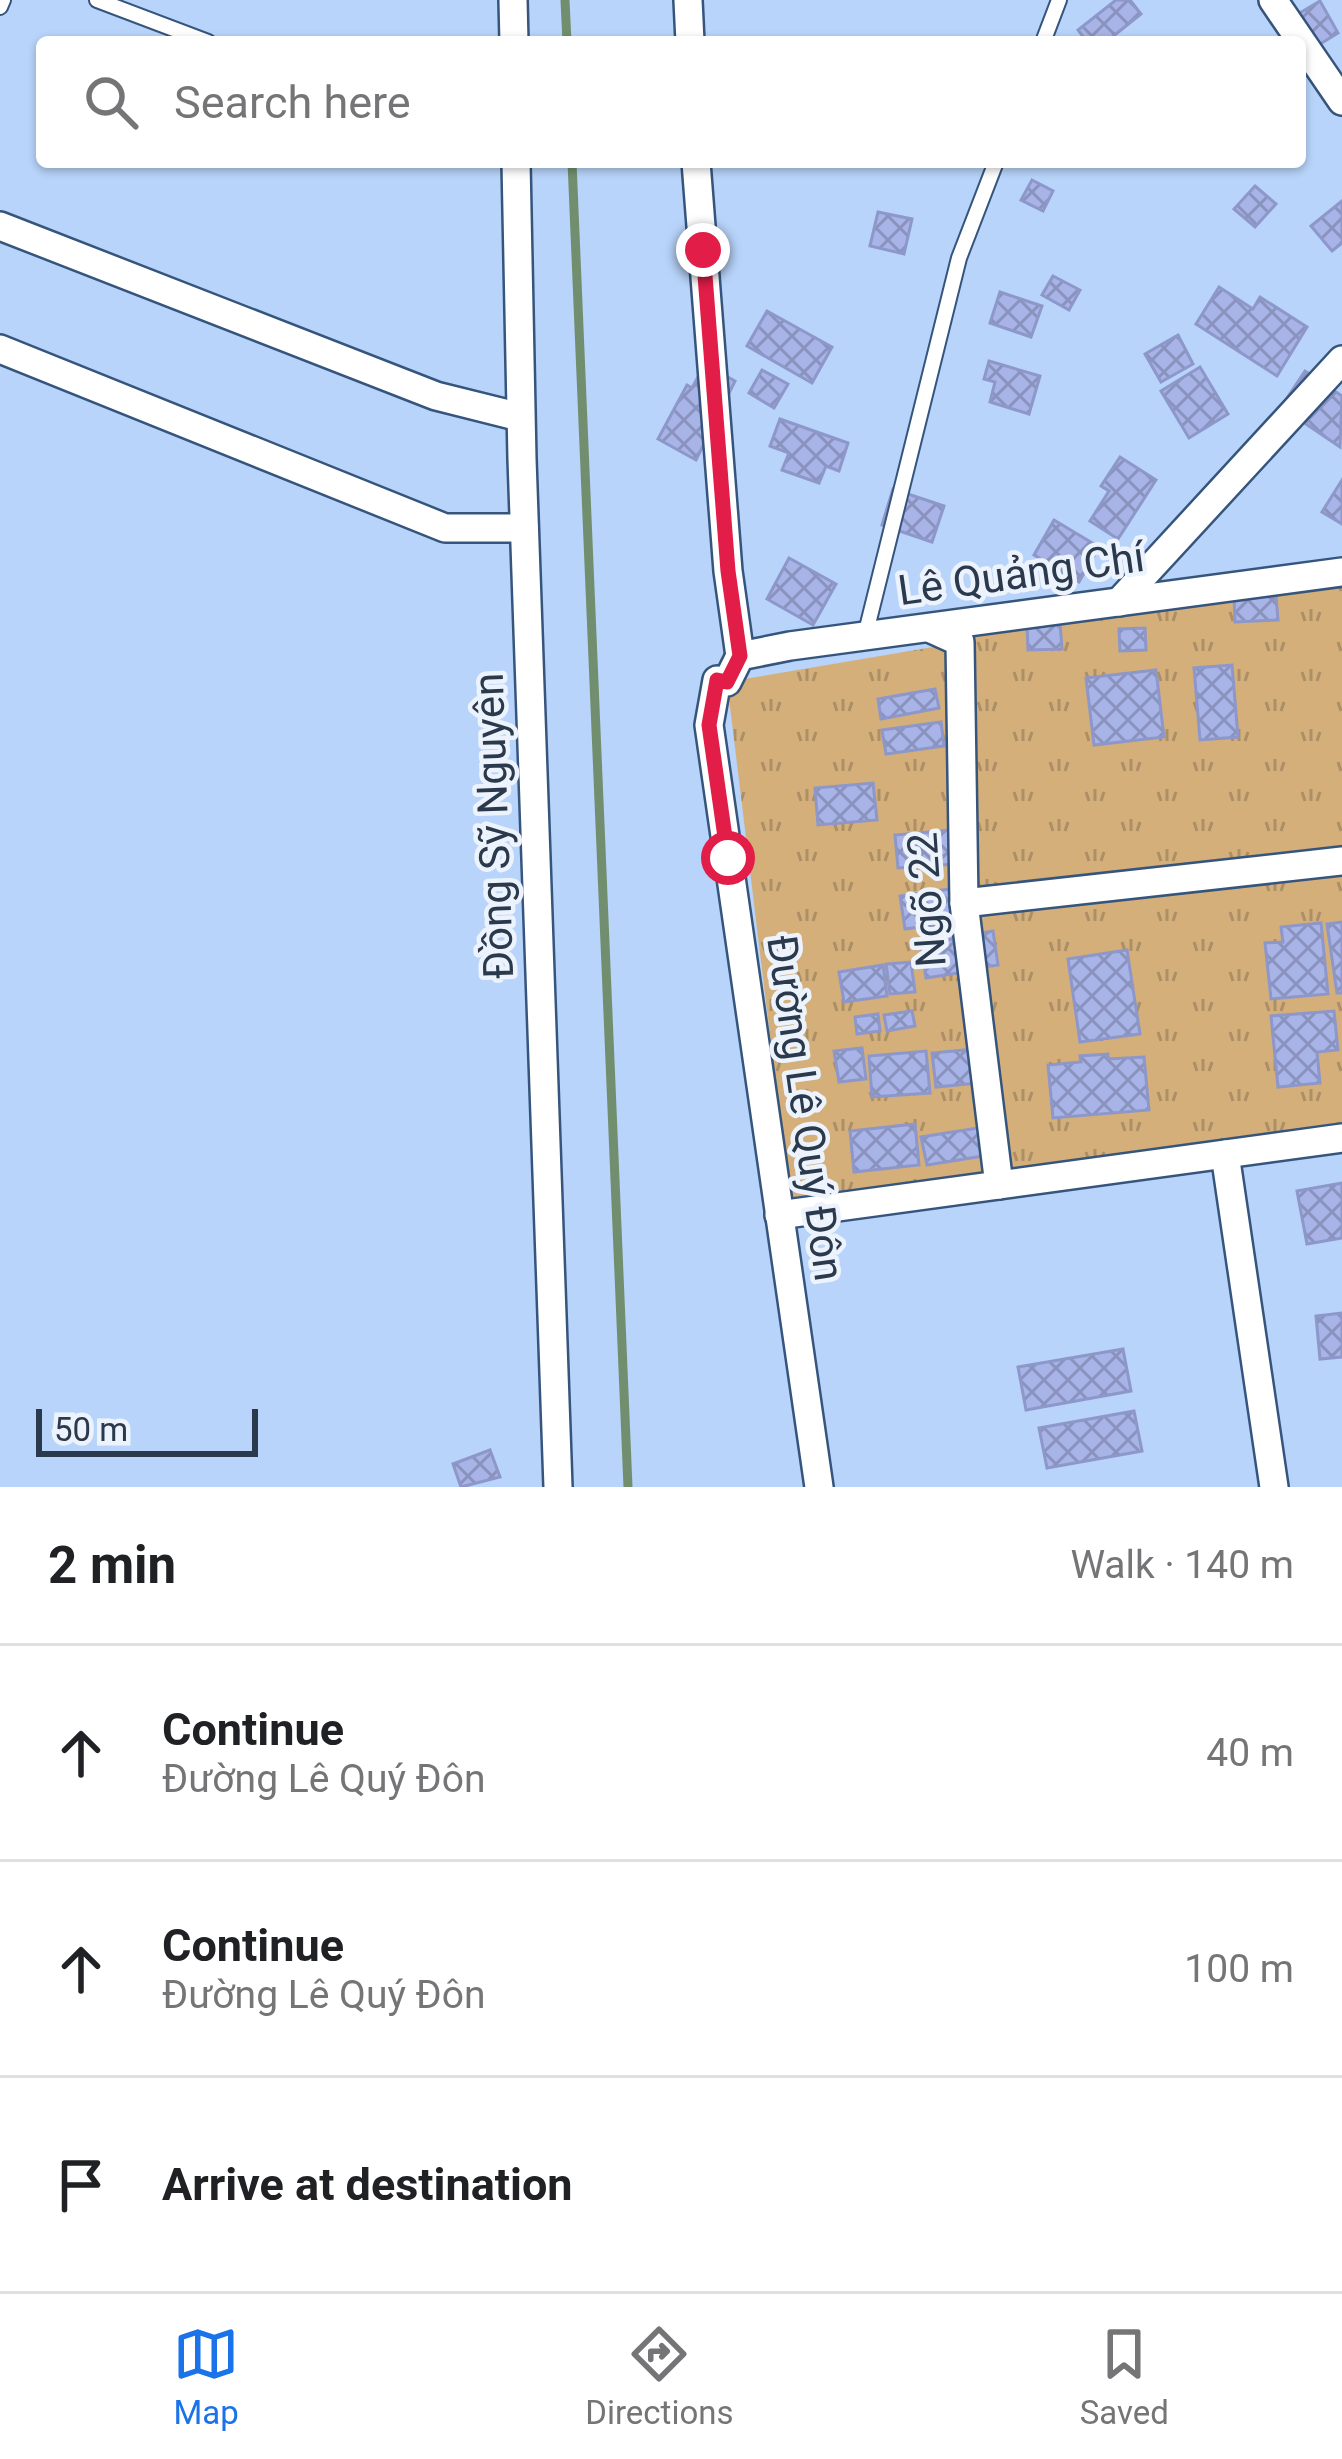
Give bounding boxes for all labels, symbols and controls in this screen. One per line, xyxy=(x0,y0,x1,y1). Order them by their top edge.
search box xyxy=(36,36,1306,168)
icon: search xyxy=(78,69,144,135)
text: Search here xyxy=(174,76,411,129)
route end xyxy=(676,223,730,277)
street label: Lê Quảng Chí xyxy=(895,532,1149,615)
street label: Đồng Sỹ Nguyên xyxy=(464,672,523,980)
route start xyxy=(701,831,755,885)
street label: Ngõ 22 xyxy=(897,831,956,969)
street label: Đường Lê Quý Đôn xyxy=(757,932,854,1284)
scale bar xyxy=(36,1403,258,1456)
text: 50 m xyxy=(54,1410,128,1449)
text: 2 min xyxy=(48,1536,176,1595)
text: Walk · 140 m xyxy=(1070,1542,1294,1588)
text: Continue xyxy=(162,1703,344,1756)
icon: ahead xyxy=(48,1720,114,1786)
text: 40 m xyxy=(1206,1730,1294,1776)
text: Đường Lê Quý Đôn xyxy=(162,1756,485,1802)
text: Continue xyxy=(162,1919,344,1972)
icon: ahead xyxy=(48,1936,114,2002)
text: 100 m xyxy=(1184,1946,1294,1992)
text: Đường Lê Quý Đôn xyxy=(162,1972,485,2018)
icon: arrive xyxy=(48,2152,114,2218)
text: Arrive at destination xyxy=(162,2158,573,2211)
tab: Map xyxy=(173,2321,239,2432)
tab: Directions xyxy=(585,2321,734,2432)
tab: Saved xyxy=(1080,2321,1169,2432)

